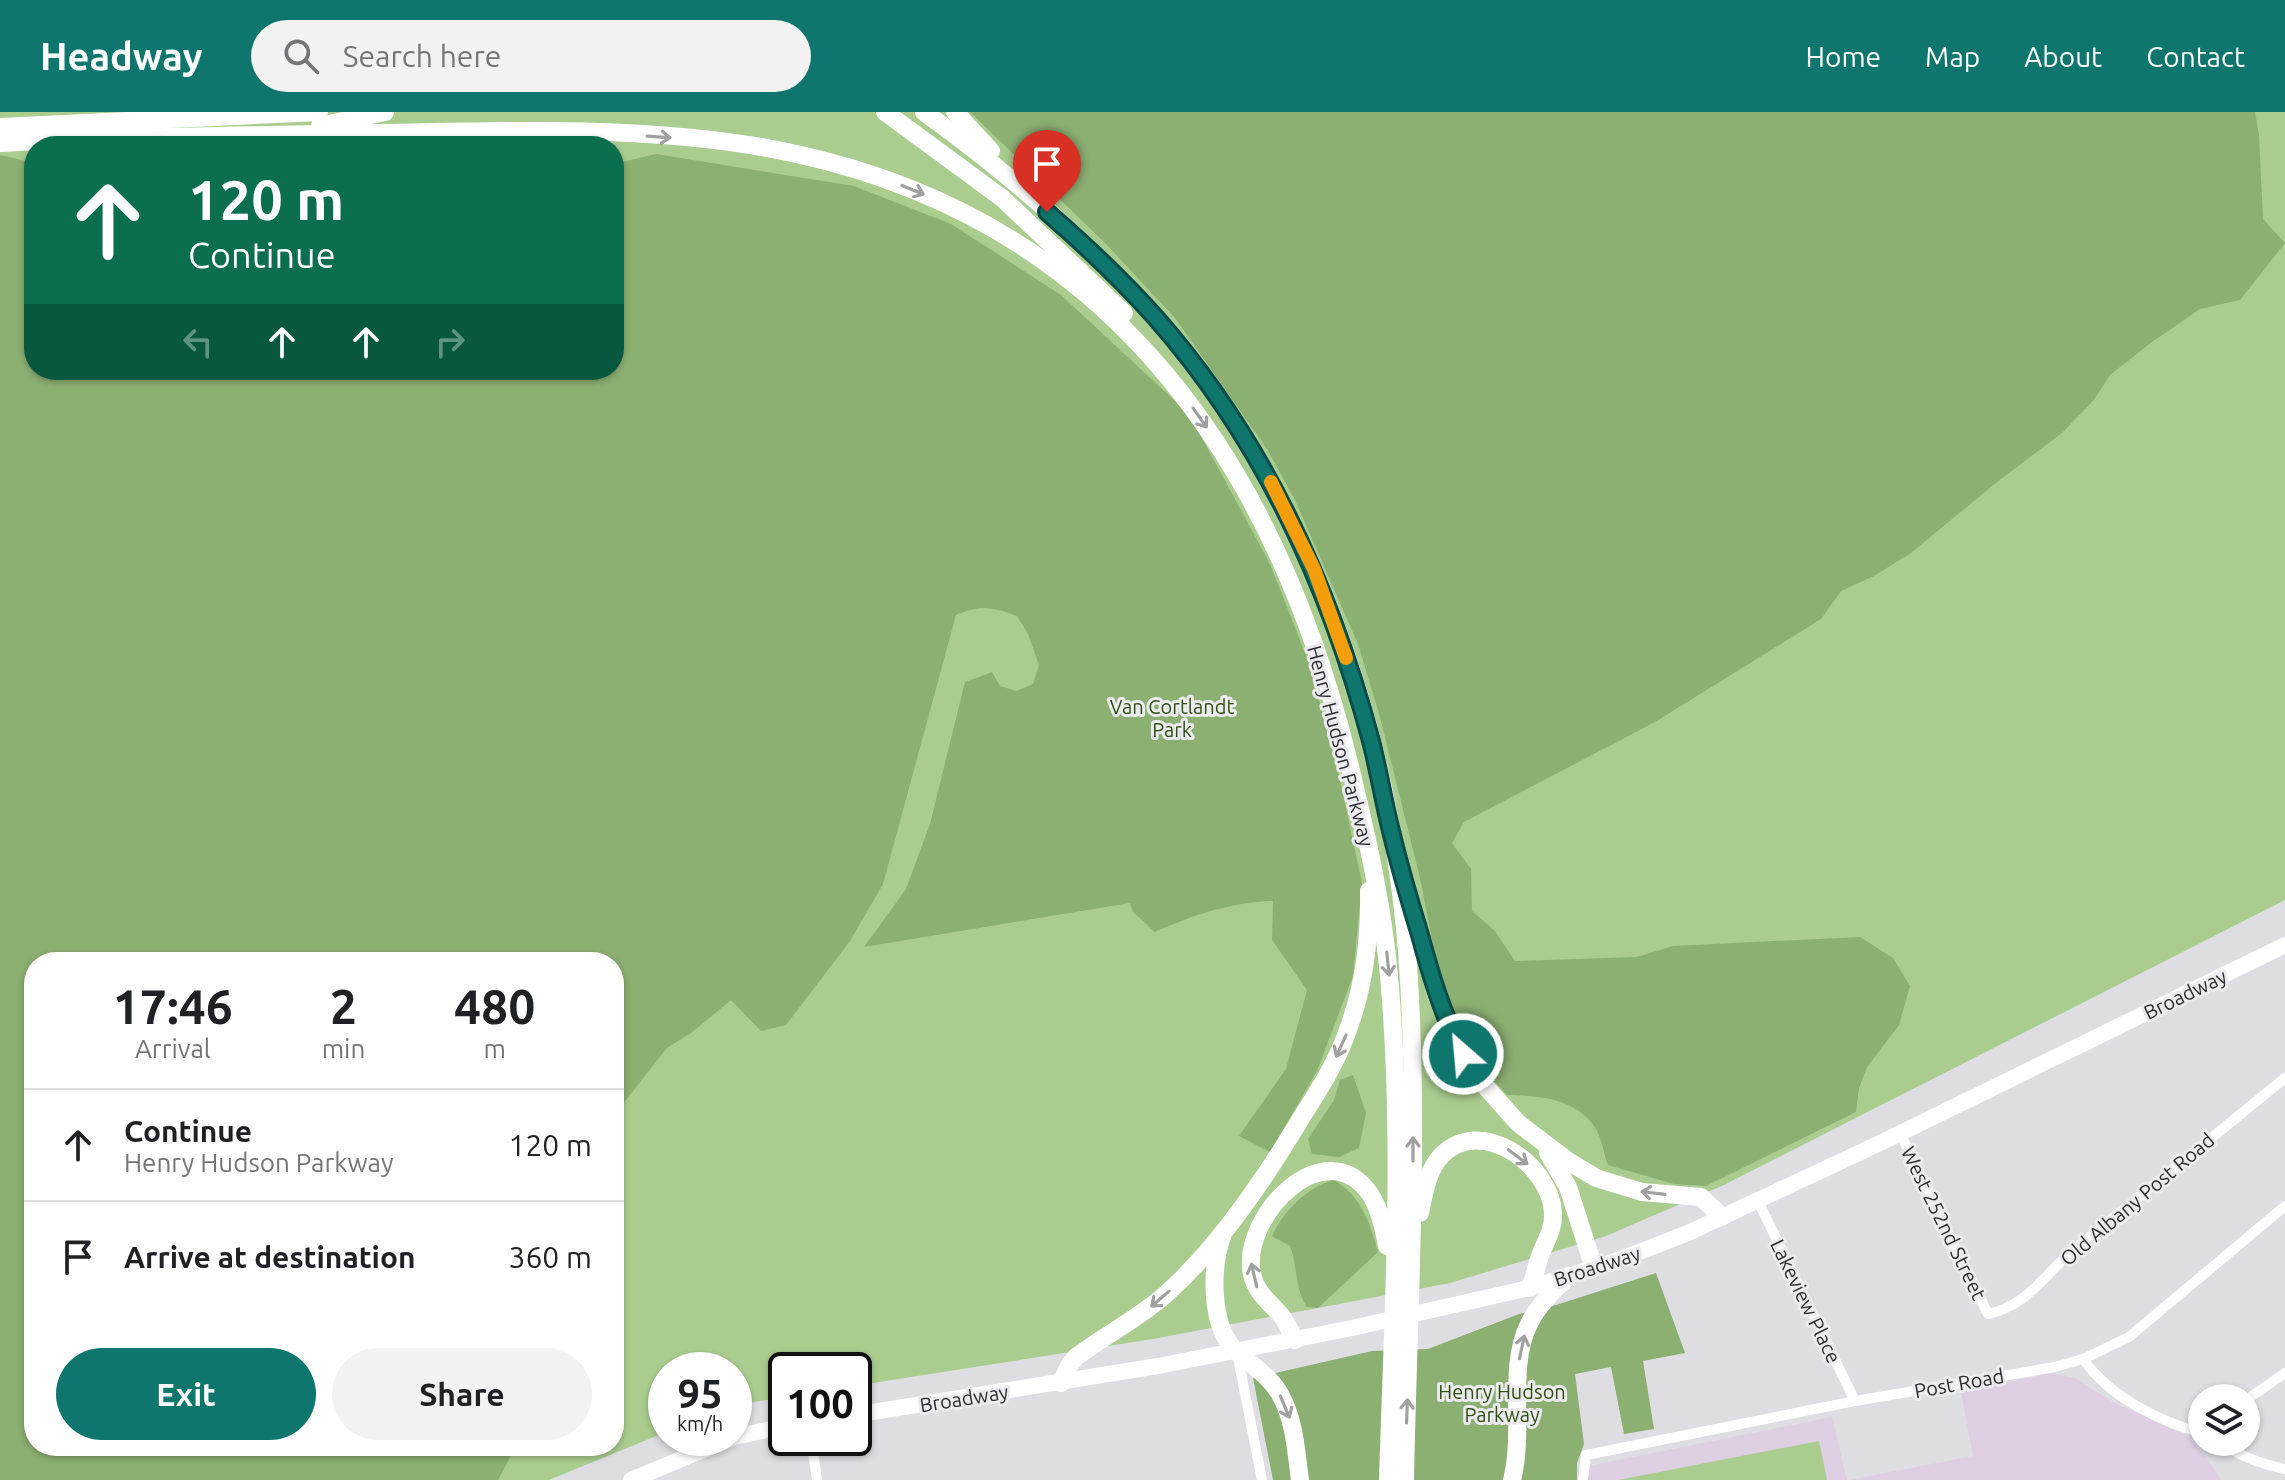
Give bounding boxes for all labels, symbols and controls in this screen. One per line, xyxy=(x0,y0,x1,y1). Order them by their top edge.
search box xyxy=(251,20,811,92)
icon: search xyxy=(279,34,323,78)
text: Headway xyxy=(40,35,203,77)
text: Search here xyxy=(343,39,501,73)
text: Home xyxy=(1806,41,1881,72)
text: Map xyxy=(1925,41,1980,72)
text: About xyxy=(2024,41,2102,72)
text: Contact xyxy=(2146,41,2245,72)
one-way arrow xyxy=(645,130,672,145)
pin xyxy=(1013,130,1081,212)
icon: arrive xyxy=(1025,142,1069,186)
icon: ahead xyxy=(56,168,160,272)
text: 120 m xyxy=(188,168,344,231)
one-way arrow xyxy=(900,184,925,198)
text: Continue xyxy=(188,234,336,275)
icon: left xyxy=(176,320,220,364)
icon: ahead xyxy=(260,320,304,364)
icon: ahead xyxy=(344,320,388,364)
icon: right xyxy=(428,320,472,364)
one-way arrow xyxy=(1192,406,1208,428)
street label: Henry Hudson Parkway xyxy=(1303,643,1379,849)
park label: Van Cortlandt Park xyxy=(1110,695,1234,741)
one-way arrow xyxy=(1380,950,1395,977)
street label: Broadway xyxy=(2140,964,2231,1024)
text: 17:46 xyxy=(113,979,233,1033)
text: 2 xyxy=(330,979,357,1033)
text: 480 xyxy=(454,979,535,1033)
position arrow xyxy=(1421,1012,1505,1096)
text: Arrival xyxy=(135,1034,211,1063)
text: min xyxy=(322,1034,365,1063)
text: m xyxy=(483,1034,506,1063)
one-way arrow xyxy=(1333,1034,1348,1058)
text: Continue xyxy=(124,1114,252,1148)
icon: ahead xyxy=(56,1123,100,1167)
text: 120 m xyxy=(508,1128,592,1162)
street label: Old Albany Post Road xyxy=(2056,1128,2218,1270)
one-way arrow xyxy=(1405,1136,1421,1163)
street label: West 252nd Street xyxy=(1897,1143,1991,1304)
text: Henry Hudson Parkway xyxy=(124,1148,393,1177)
one-way arrow xyxy=(1507,1149,1528,1166)
one-way arrow xyxy=(1640,1186,1667,1201)
icon: arrive xyxy=(56,1235,100,1279)
street label: Lakeview Place xyxy=(1766,1235,1846,1367)
text: Arrive at destination xyxy=(124,1240,416,1274)
text: 360 m xyxy=(508,1240,592,1274)
street label: Broadway xyxy=(1551,1241,1643,1291)
one-way arrow xyxy=(1246,1263,1261,1289)
one-way arrow xyxy=(1150,1290,1170,1308)
one-way arrow xyxy=(1515,1335,1530,1360)
button: Exit xyxy=(56,1348,316,1440)
button: Share xyxy=(332,1348,592,1440)
speed limit sign: 100 xyxy=(768,1352,872,1456)
street label: Post Road xyxy=(1912,1364,2006,1402)
text: 95 xyxy=(677,1371,723,1416)
street label: Broadway xyxy=(918,1380,1010,1416)
park label: Henry Hudson Parkway xyxy=(1438,1380,1566,1426)
map controls xyxy=(2188,1384,2260,1456)
button: layers xyxy=(2188,1384,2260,1456)
one-way arrow xyxy=(1279,1394,1293,1418)
one-way arrow xyxy=(1399,1398,1414,1425)
text: km/h xyxy=(677,1412,723,1435)

